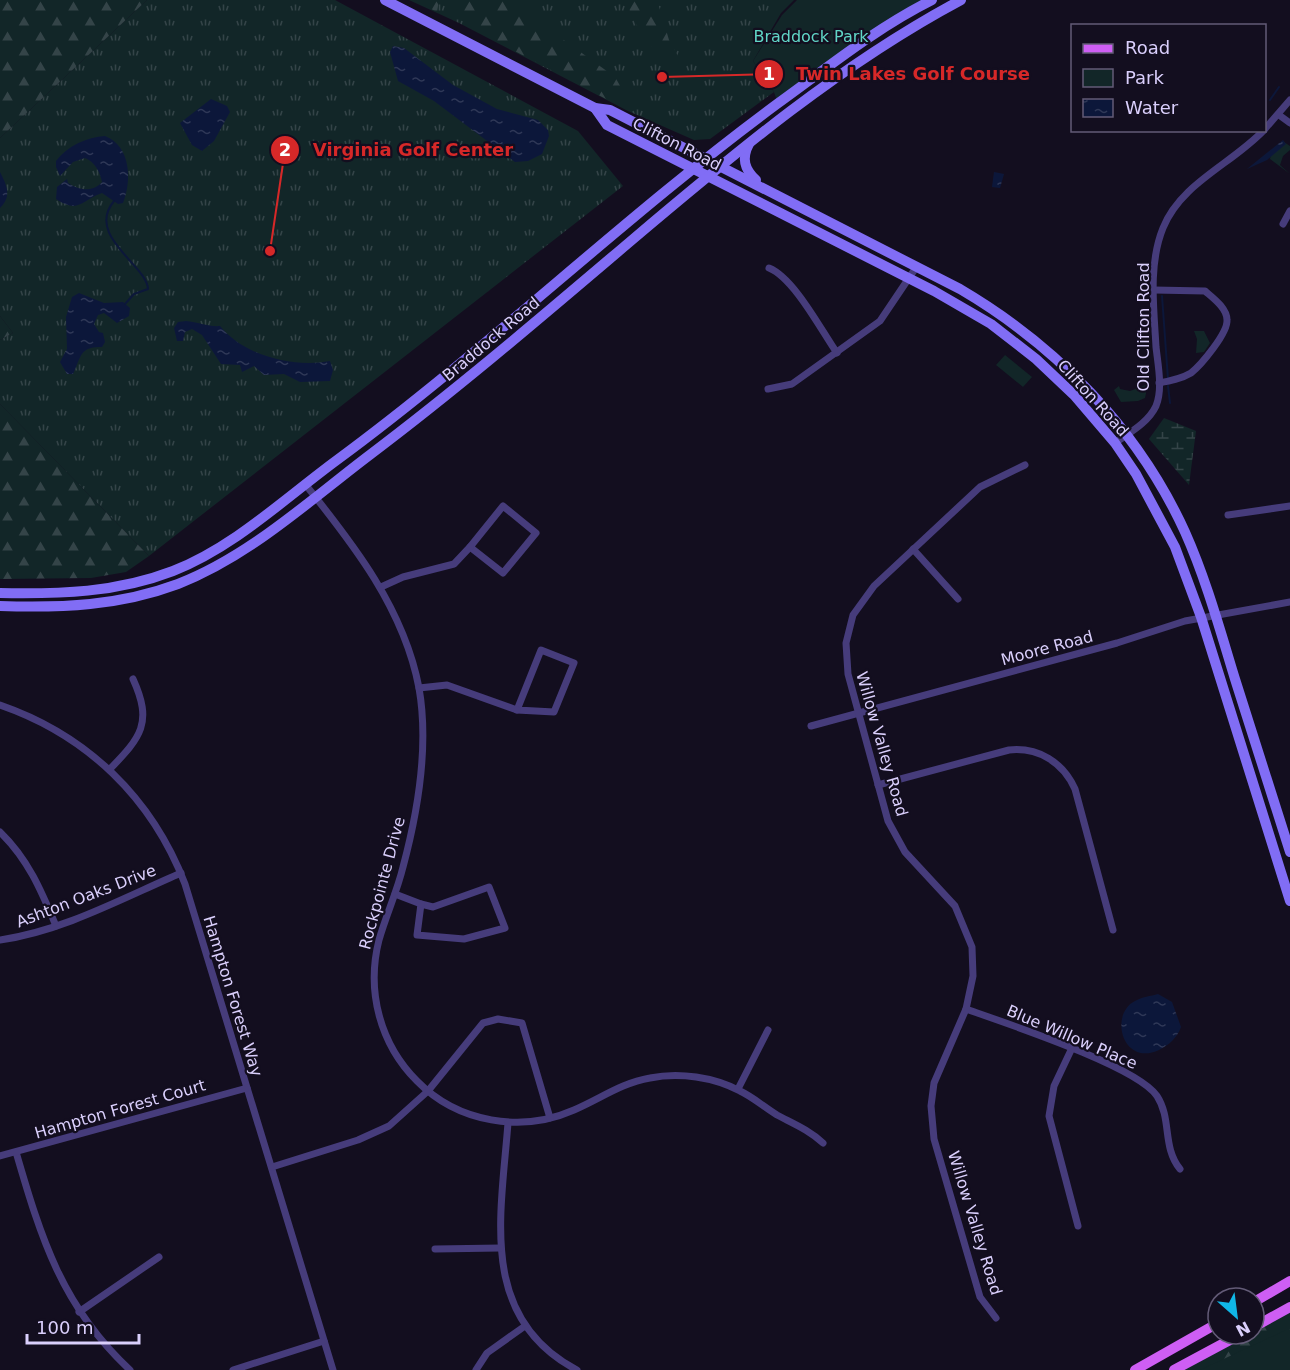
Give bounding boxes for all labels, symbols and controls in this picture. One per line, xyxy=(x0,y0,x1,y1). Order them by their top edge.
legend xyxy=(1071,24,1266,132)
park label: Braddock Park xyxy=(753,27,869,46)
text: Road xyxy=(1125,37,1170,58)
callout: Twin Lakes Golf Course xyxy=(754,56,1042,92)
text: 1 xyxy=(763,63,775,84)
text: Twin Lakes Golf Course xyxy=(796,63,1030,84)
text: Park xyxy=(1125,67,1164,88)
text: Water xyxy=(1125,97,1179,118)
street label: Clifton Road xyxy=(630,114,724,174)
callout: Virginia Golf Center xyxy=(270,132,525,168)
text: 2 xyxy=(279,139,291,160)
text: Virginia Golf Center xyxy=(313,139,513,160)
street label: Old Clifton Road xyxy=(1134,262,1153,392)
street label: Braddock Road xyxy=(439,293,543,385)
street label: Clifton Road xyxy=(1054,356,1132,440)
street label: Moore Road xyxy=(999,627,1095,669)
street label: Willow Valley Road xyxy=(852,669,912,819)
street label: Rockpointe Drive xyxy=(355,815,409,951)
street label: Ashton Oaks Drive xyxy=(13,861,159,931)
street label: Hampton Forest Way xyxy=(199,913,267,1079)
street label: Blue Willow Place xyxy=(1004,1001,1140,1073)
street label: Hampton Forest Court xyxy=(32,1075,208,1143)
street label: Willow Valley Road xyxy=(944,1149,1006,1297)
north arrow xyxy=(1206,1286,1266,1346)
scale bar xyxy=(27,1307,140,1345)
text: 100 m xyxy=(36,1317,94,1338)
text: N xyxy=(1232,1317,1253,1340)

